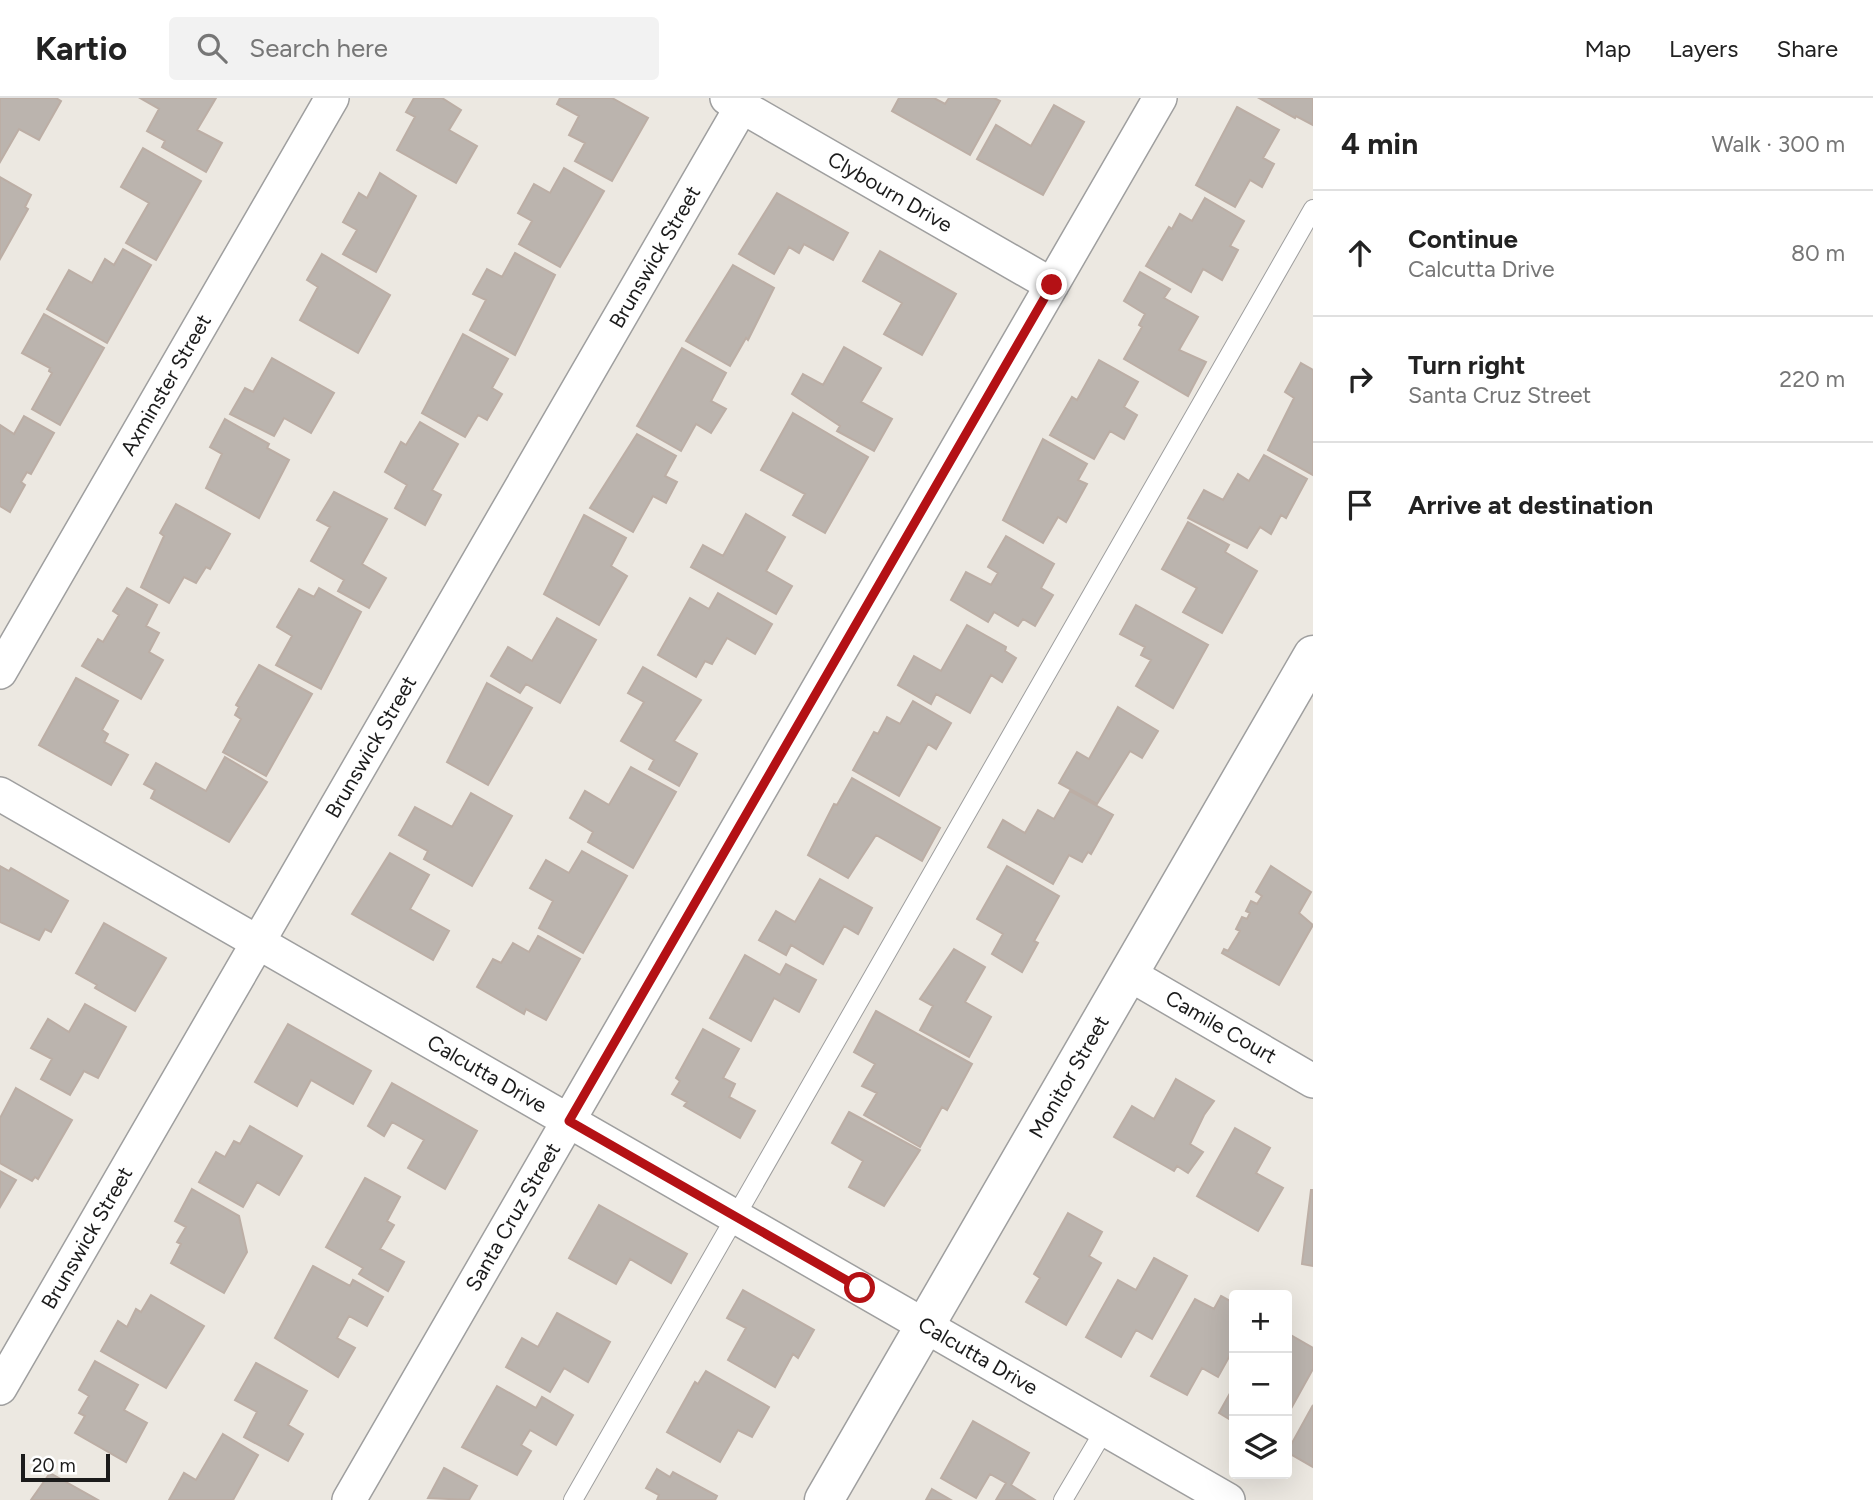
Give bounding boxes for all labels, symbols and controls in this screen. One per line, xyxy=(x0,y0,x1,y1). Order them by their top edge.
search box xyxy=(169,17,659,80)
text: Kartio xyxy=(35,29,127,68)
icon: search xyxy=(193,29,231,67)
text: Search here xyxy=(249,32,388,64)
text: Map xyxy=(1584,34,1631,63)
text: Layers xyxy=(1669,34,1738,63)
text: Share xyxy=(1776,34,1838,63)
text: 4 min xyxy=(1341,125,1418,162)
text: Walk · 300 m xyxy=(1711,130,1845,158)
street label: Clybourn Drive xyxy=(824,146,957,237)
street label: Brunswick Street xyxy=(604,181,705,332)
text: Continue xyxy=(1408,223,1518,255)
icon: ahead xyxy=(1341,234,1379,272)
text: 80 m xyxy=(1791,239,1845,267)
text: Calcutta Drive xyxy=(1408,255,1555,283)
route end xyxy=(1036,269,1067,300)
street label: Axminster Street xyxy=(115,310,216,460)
text: Turn right xyxy=(1408,349,1525,381)
icon: right xyxy=(1341,360,1379,398)
text: 220 m xyxy=(1779,365,1845,393)
text: Santa Cruz Street xyxy=(1408,381,1591,409)
icon: arrive xyxy=(1341,486,1379,524)
text: Arrive at destination xyxy=(1408,489,1653,521)
street label: Brunswick Street xyxy=(320,671,421,822)
street label: Camile Court xyxy=(1161,985,1281,1068)
street label: Monitor Street xyxy=(1023,1011,1114,1143)
street label: Calcutta Drive xyxy=(423,1029,551,1118)
street label: Santa Cruz Street xyxy=(460,1138,565,1295)
street label: Brunswick Street xyxy=(36,1162,137,1313)
route start xyxy=(844,1272,875,1303)
map controls xyxy=(1229,1290,1292,1479)
button: + xyxy=(1229,1290,1292,1353)
street label: Calcutta Drive xyxy=(914,1311,1042,1400)
button: − xyxy=(1229,1353,1292,1416)
button: layers xyxy=(1229,1416,1292,1479)
scale bar xyxy=(21,1451,110,1483)
text: 20 m xyxy=(32,1454,76,1477)

